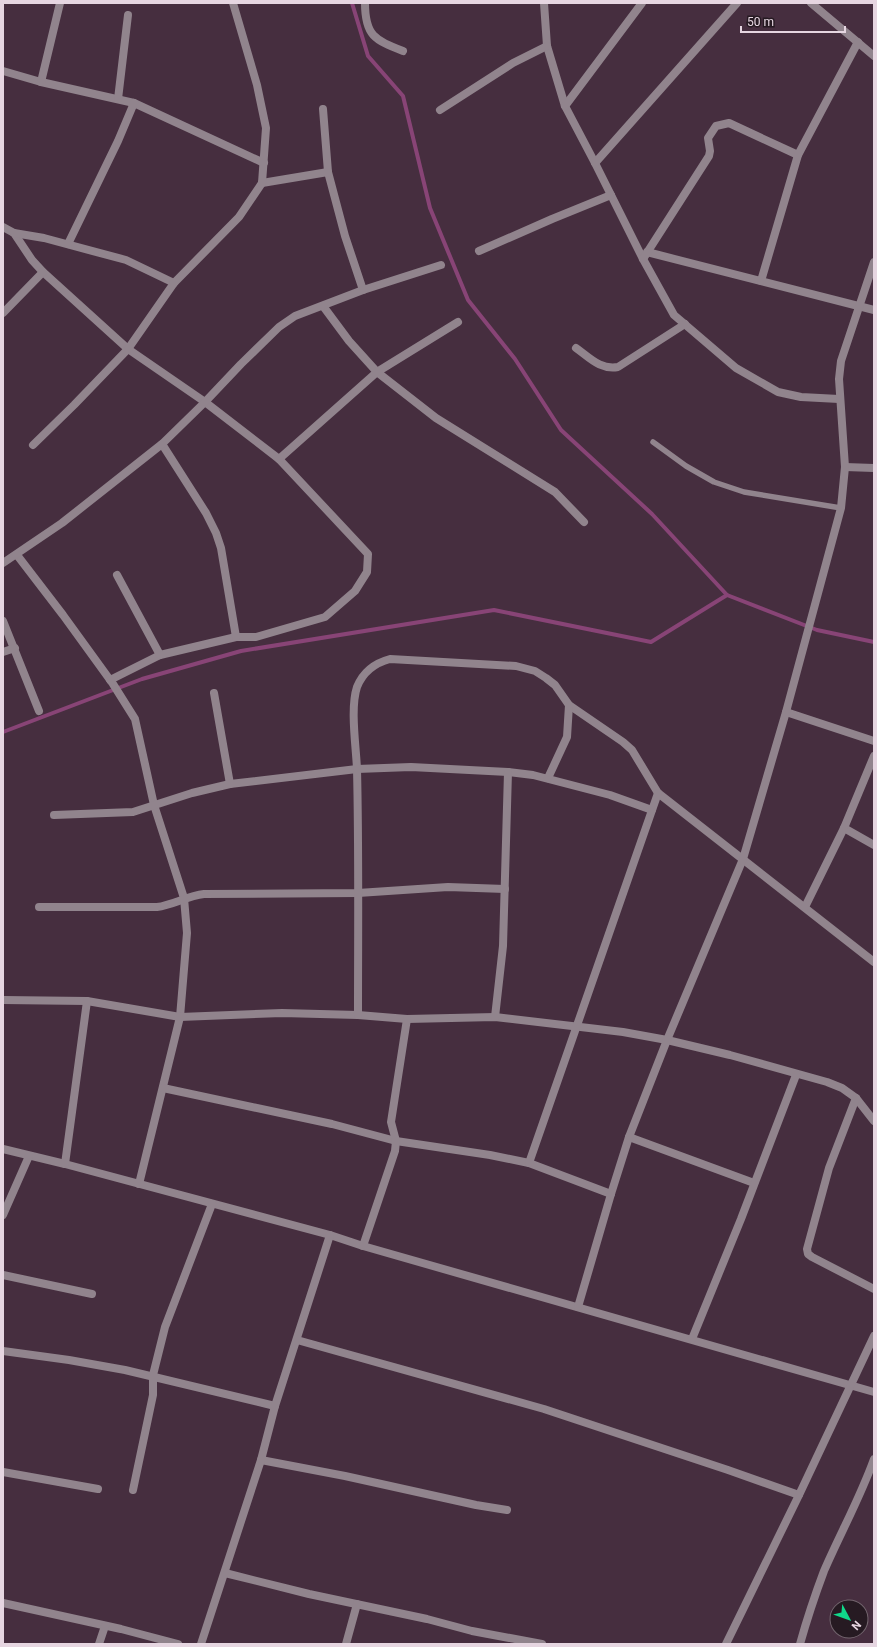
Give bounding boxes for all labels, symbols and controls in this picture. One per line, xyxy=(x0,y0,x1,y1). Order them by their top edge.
scale bar xyxy=(741,8,845,34)
text: 50 m xyxy=(747,15,774,29)
north arrow xyxy=(829,1599,869,1639)
text: N xyxy=(849,1618,864,1633)

